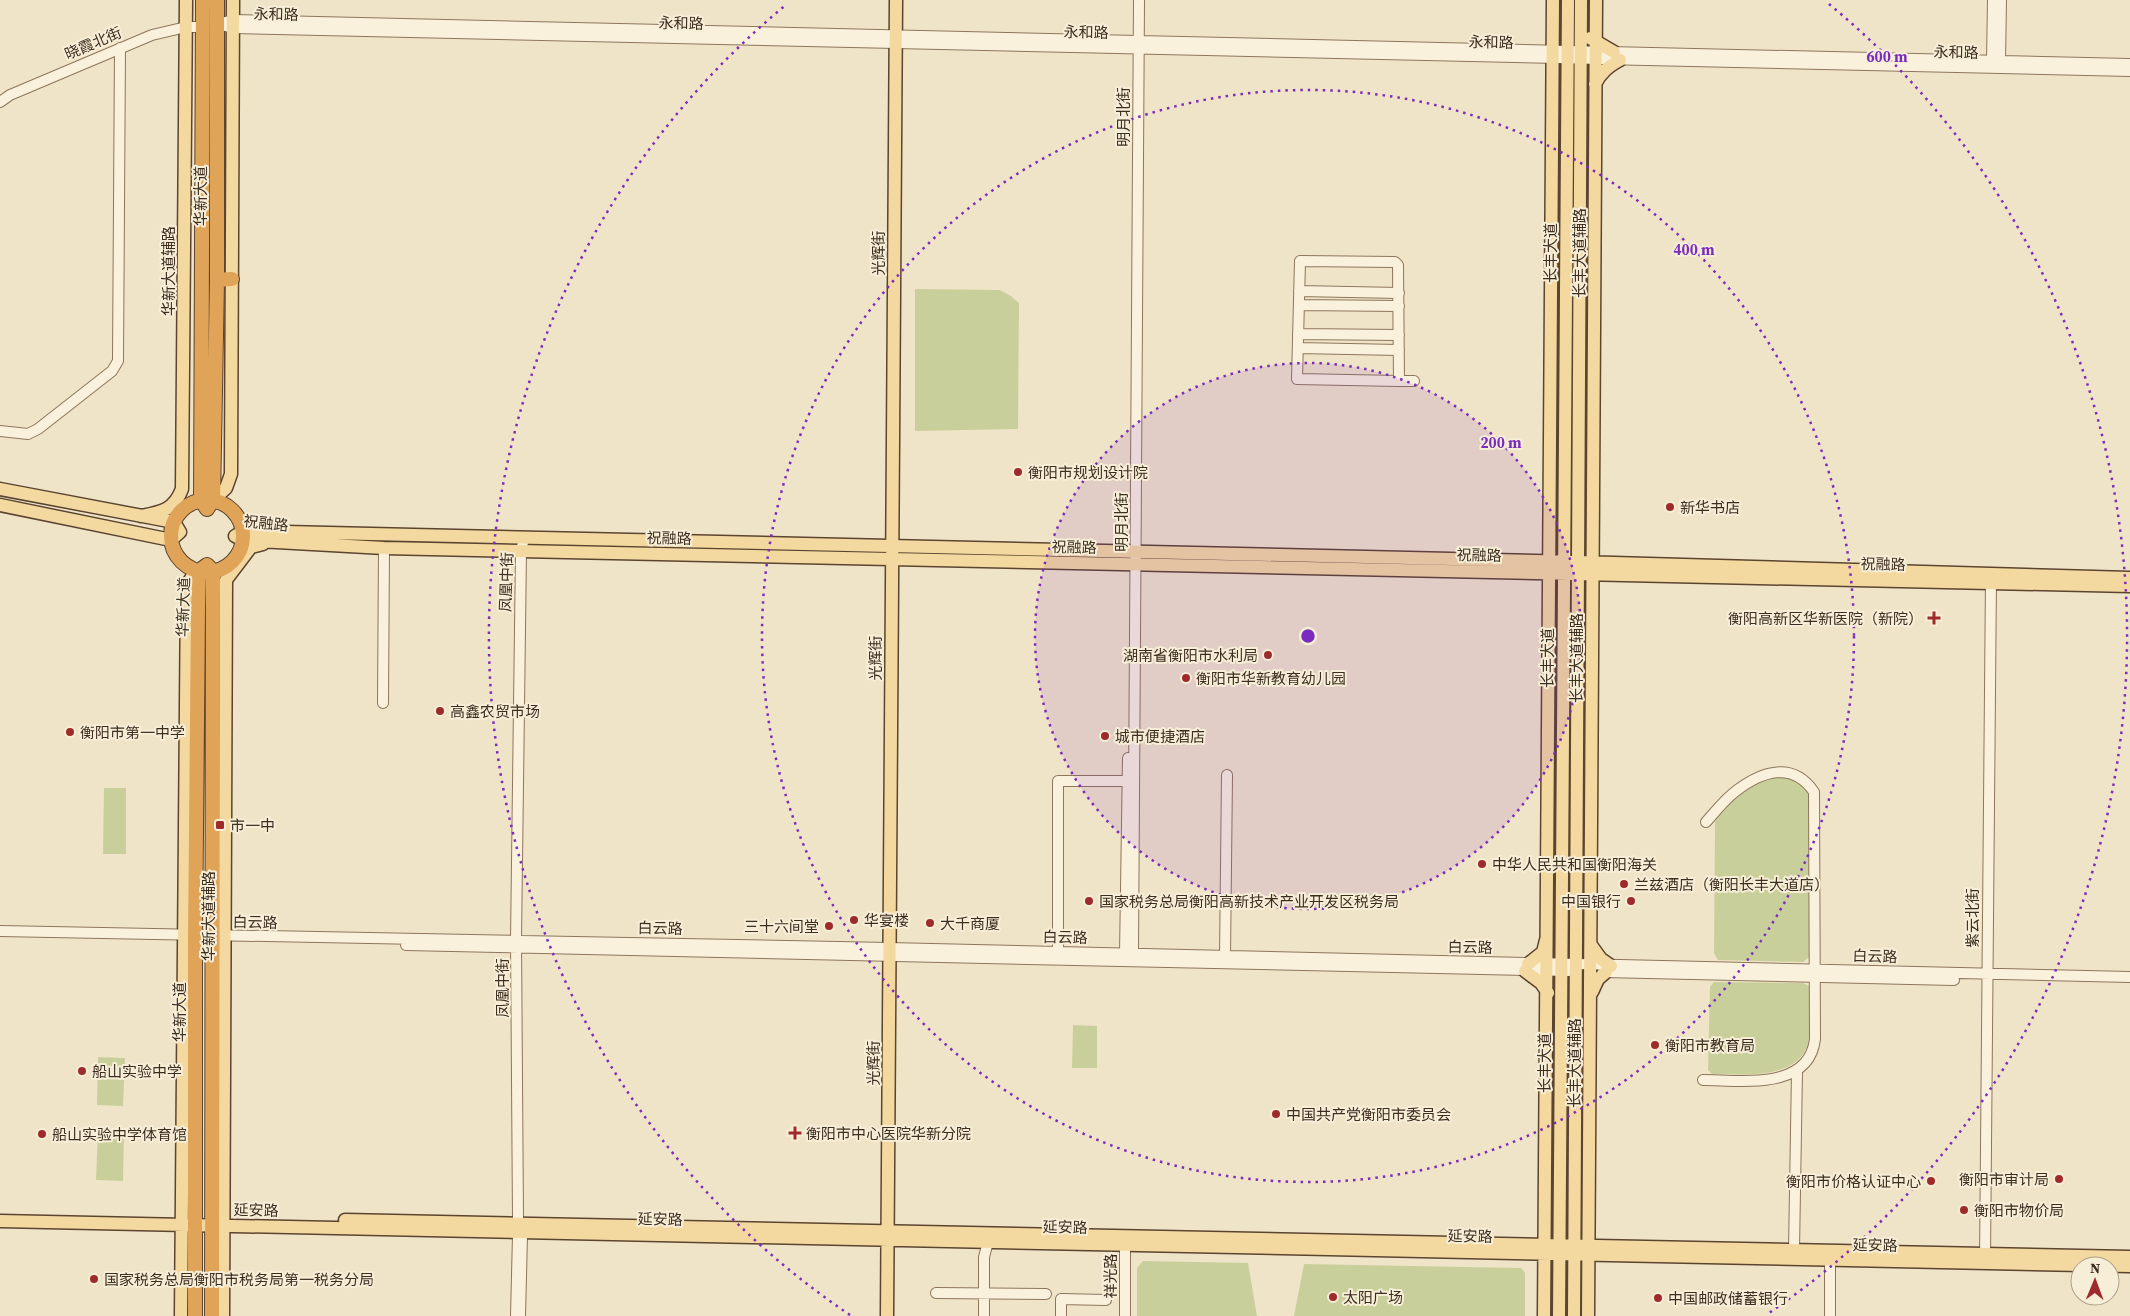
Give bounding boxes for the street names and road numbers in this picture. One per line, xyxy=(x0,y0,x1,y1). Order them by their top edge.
street label: 永和路 xyxy=(253,3,299,25)
street label: 永和路 xyxy=(658,12,704,34)
street label: 永和路 xyxy=(1063,21,1109,43)
street label: 晓霞北街 xyxy=(61,22,125,64)
street label: 永和路 xyxy=(1468,31,1514,53)
street label: 永和路 xyxy=(1933,41,1979,63)
street label: 明月北街 xyxy=(1113,87,1134,147)
street label: 华新大道 xyxy=(190,166,211,226)
street label: 长丰大道辅路 xyxy=(1569,208,1590,298)
street label: 长丰大道 xyxy=(1540,223,1561,283)
street label: 华新大道辅路 xyxy=(158,226,179,316)
street label: 光辉街 xyxy=(868,230,889,276)
street label: 明月北街 xyxy=(1111,492,1132,552)
street label: 祝融路 xyxy=(243,510,289,536)
street label: 祝融路 xyxy=(646,527,692,549)
street label: 祝融路 xyxy=(1051,536,1097,558)
street label: 祝融路 xyxy=(1456,544,1502,566)
street label: 凤凰中街 xyxy=(494,552,518,612)
street label: 祝融路 xyxy=(1860,553,1906,575)
street label: 华新大道 xyxy=(171,577,195,637)
street label: 长丰大道辅路 xyxy=(1566,613,1587,703)
street label: 长丰大道 xyxy=(1537,628,1558,688)
street label: 光辉街 xyxy=(865,635,886,681)
street label: 华新大道辅路 xyxy=(198,871,219,961)
street label: 紫云北街 xyxy=(1962,888,1983,948)
street label: 白云路 xyxy=(232,911,278,933)
street label: 白云路 xyxy=(637,917,683,939)
street label: 白云路 xyxy=(1042,926,1088,948)
street label: 白云路 xyxy=(1447,936,1493,958)
street label: 白云路 xyxy=(1852,945,1898,967)
street label: 凤凰中街 xyxy=(492,958,513,1018)
street label: 华新大道 xyxy=(169,982,190,1042)
street label: 长丰大道辅路 xyxy=(1564,1018,1585,1108)
street label: 长丰大道 xyxy=(1534,1033,1555,1093)
street label: 光辉街 xyxy=(863,1040,884,1086)
street label: 延安路 xyxy=(233,1199,279,1221)
street label: 延安路 xyxy=(637,1208,683,1230)
street label: 延安路 xyxy=(1042,1216,1088,1238)
street label: 延安路 xyxy=(1447,1225,1493,1247)
street label: 延安路 xyxy=(1852,1234,1898,1256)
street label: 祥光路 xyxy=(1100,1253,1121,1299)

